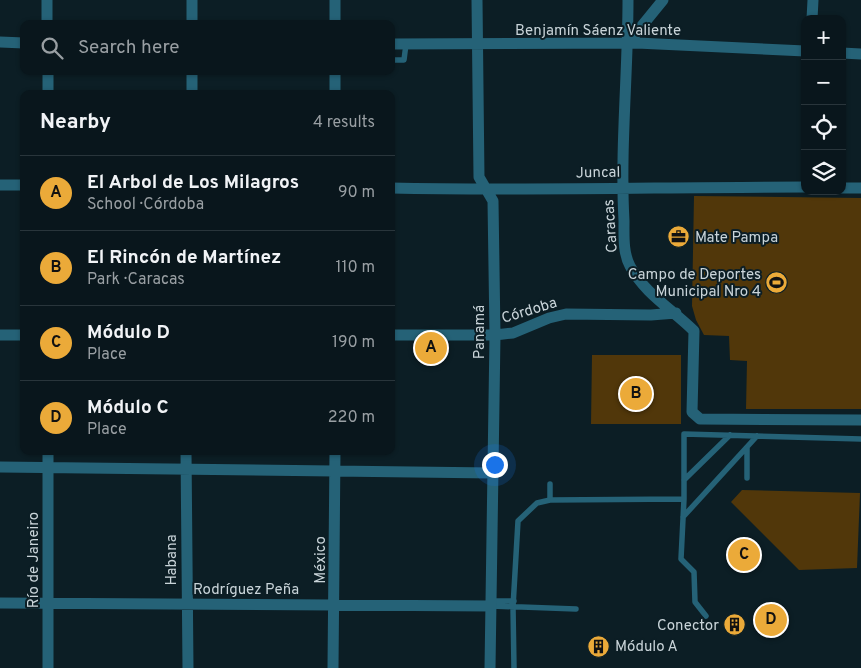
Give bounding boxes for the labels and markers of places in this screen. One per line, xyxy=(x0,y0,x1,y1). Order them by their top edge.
office icon: Mate Pampa xyxy=(667,225,691,249)
place label: Mate Pampa xyxy=(695,229,778,248)
place label: Campo de Deportes Municipal Nro 4 xyxy=(628,266,761,302)
sports icon: Campo de Deportes Municipal Nro 4 xyxy=(765,271,789,295)
pin: A xyxy=(415,329,447,367)
pin: B xyxy=(620,375,652,413)
pin: C xyxy=(728,536,760,574)
pin: D xyxy=(755,601,787,639)
building icon: Conector xyxy=(723,613,747,637)
place label: Conector xyxy=(657,617,719,636)
building icon: Módulo A xyxy=(587,634,611,658)
place label: Módulo A xyxy=(615,638,678,657)

